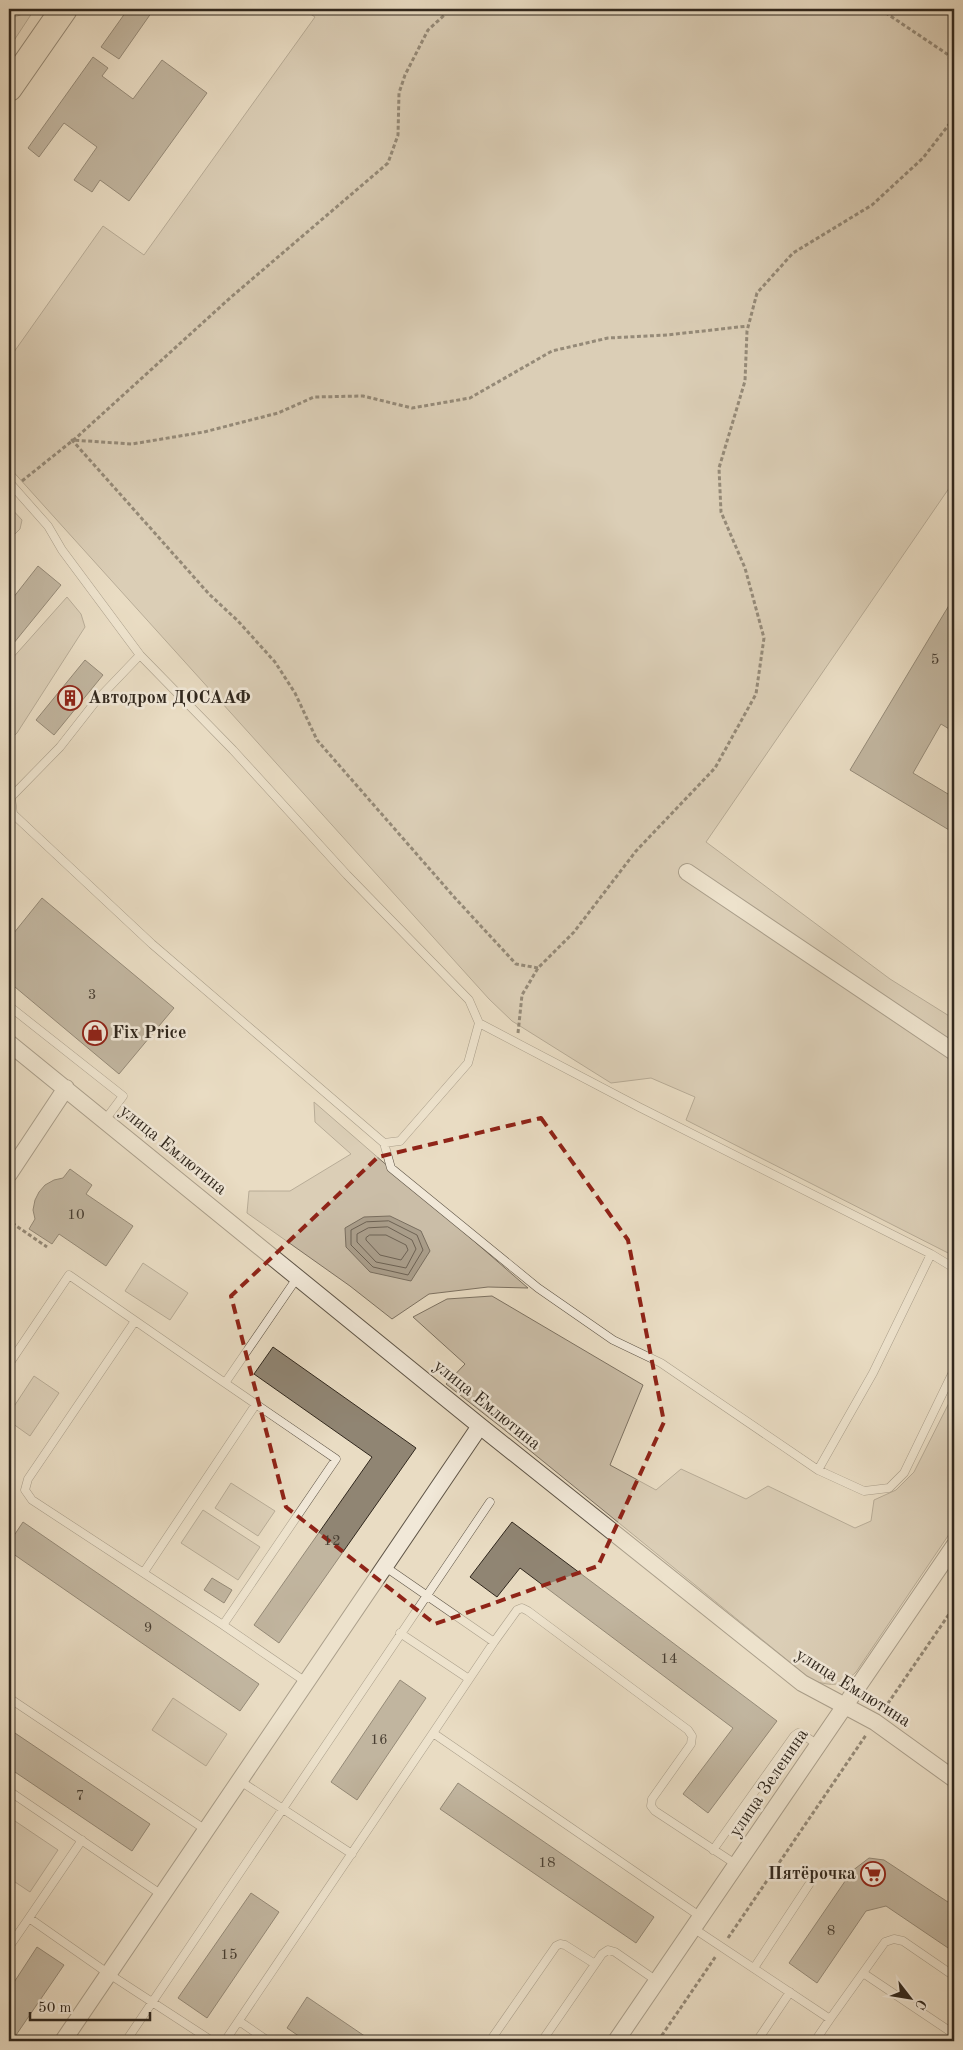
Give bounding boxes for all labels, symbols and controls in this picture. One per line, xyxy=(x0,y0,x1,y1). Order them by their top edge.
house number: 5 xyxy=(931,653,939,668)
building icon: Автодром ДОСААФ xyxy=(57,685,83,711)
place label: Автодром ДОСААФ xyxy=(88,689,251,707)
house number: 3 xyxy=(88,988,96,1003)
shop icon: Fix Price xyxy=(82,1020,108,1046)
place label: Fix Price xyxy=(112,1024,186,1042)
street label: улица Емлютина xyxy=(116,1102,230,1199)
house number: 10 xyxy=(67,1208,85,1223)
street label: улица Емлютина xyxy=(430,1357,544,1454)
house number: 12 xyxy=(323,1534,341,1549)
house number: 9 xyxy=(144,1621,152,1636)
street label: улица Емлютина xyxy=(792,1645,914,1731)
house number: 14 xyxy=(660,1652,678,1667)
street label: улица Зеленина xyxy=(726,1726,812,1840)
house number: 16 xyxy=(370,1733,388,1748)
house number: 7 xyxy=(76,1789,84,1804)
house number: 18 xyxy=(538,1856,556,1871)
supermarket icon: Пятёрочка xyxy=(860,1861,886,1887)
place label: Пятёрочка xyxy=(768,1865,856,1883)
house number: 8 xyxy=(827,1924,835,1939)
house number: 15 xyxy=(220,1948,238,1963)
north arrow xyxy=(886,1972,936,2022)
scale bar xyxy=(30,1990,150,2022)
text: С xyxy=(912,1997,929,2012)
text: 50 m xyxy=(38,2001,72,2016)

